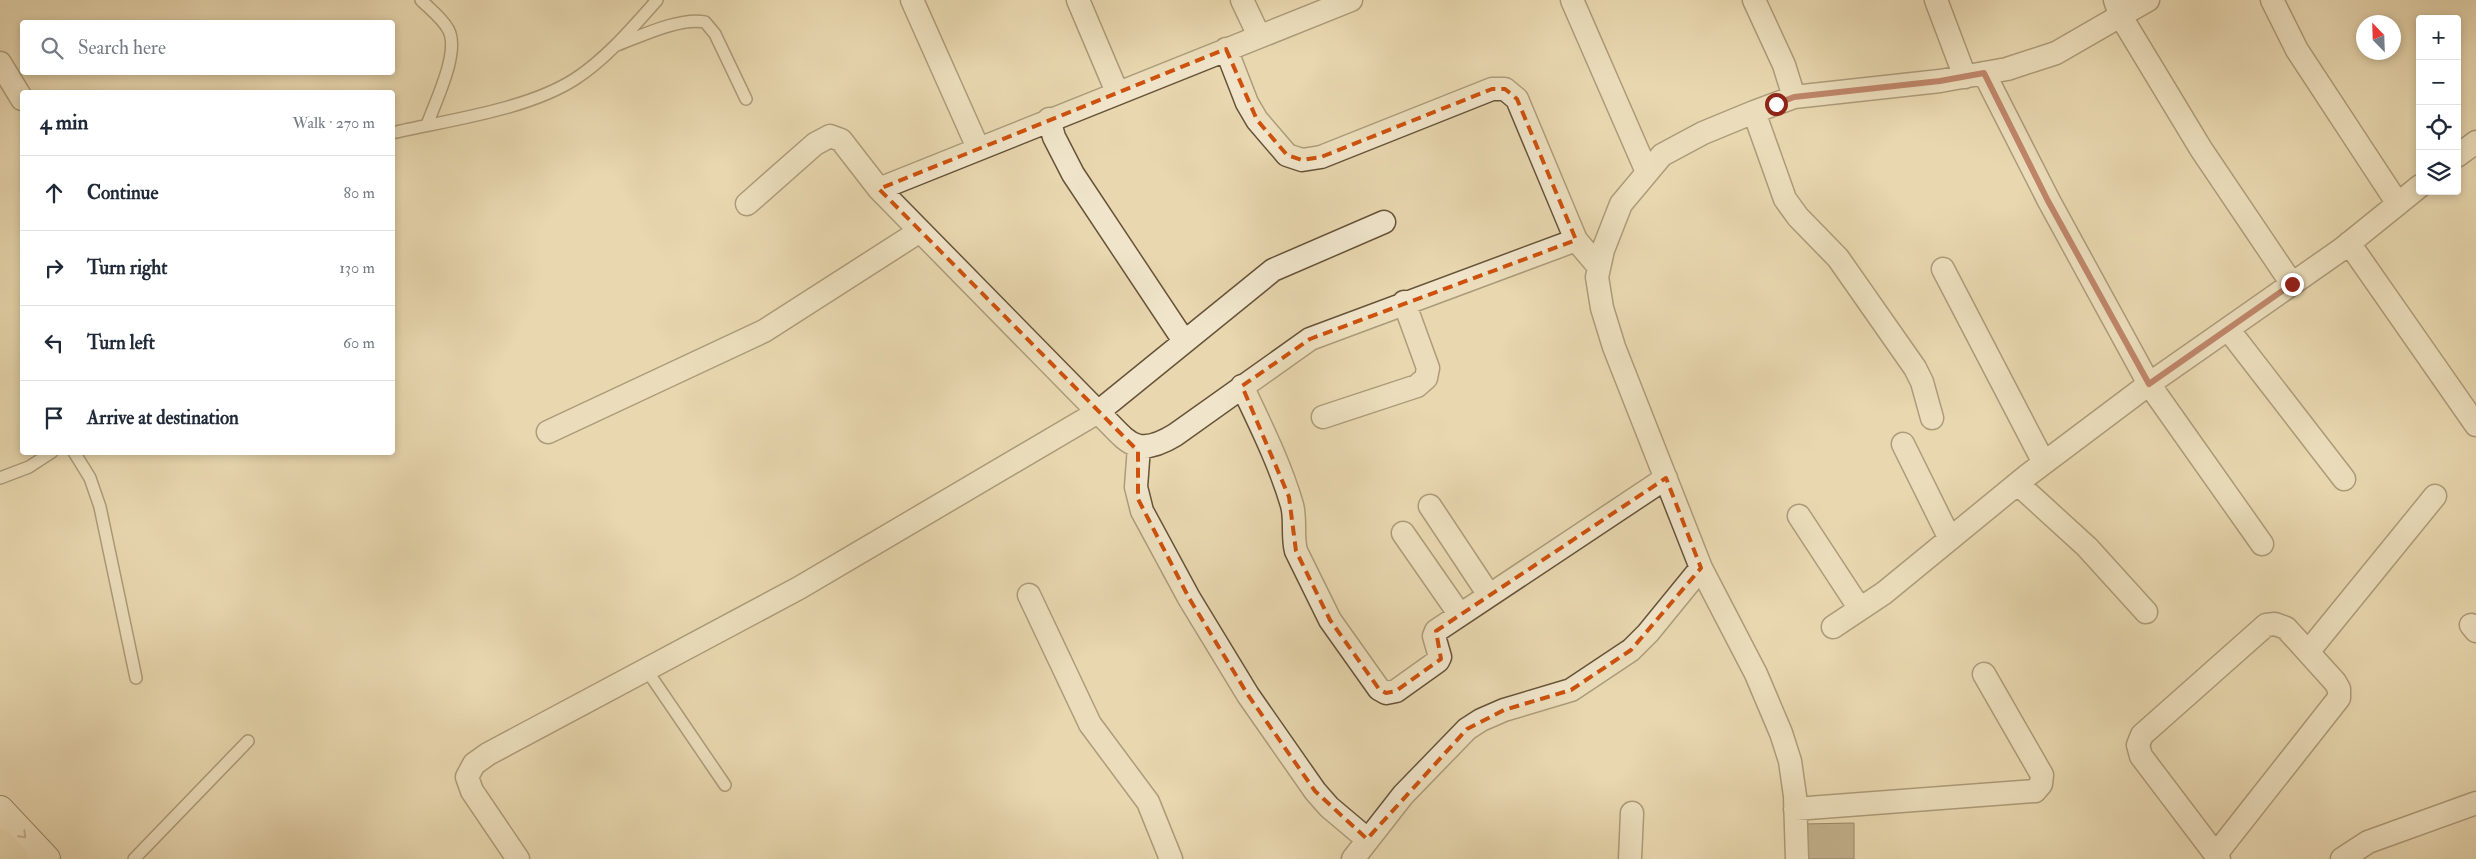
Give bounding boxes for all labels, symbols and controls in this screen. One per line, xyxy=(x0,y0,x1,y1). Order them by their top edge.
north arrow xyxy=(2356,15,2401,60)
map controls xyxy=(2416,15,2461,195)
button: + xyxy=(2416,15,2461,60)
search box xyxy=(20,20,395,75)
icon: search xyxy=(38,34,66,62)
text: Search here xyxy=(78,36,166,60)
button: − xyxy=(2416,60,2461,105)
route start xyxy=(1765,93,1788,116)
button: locate xyxy=(2416,105,2461,150)
text: 4 min xyxy=(40,109,88,136)
text: Walk · 270 m xyxy=(293,113,375,133)
button: layers xyxy=(2416,150,2461,195)
icon: ahead xyxy=(40,179,68,207)
text: Continue xyxy=(87,181,158,205)
text: 80 m xyxy=(344,183,375,203)
icon: right xyxy=(40,254,68,282)
text: Turn right xyxy=(87,256,167,280)
text: 130 m xyxy=(339,258,375,278)
route end xyxy=(2281,273,2304,296)
icon: left xyxy=(40,329,68,357)
text: Turn left xyxy=(87,331,155,355)
text: 60 m xyxy=(343,333,375,353)
icon: arrive xyxy=(40,404,68,432)
text: Arrive at destination xyxy=(87,406,239,430)
one-way arrow xyxy=(17,829,26,838)

